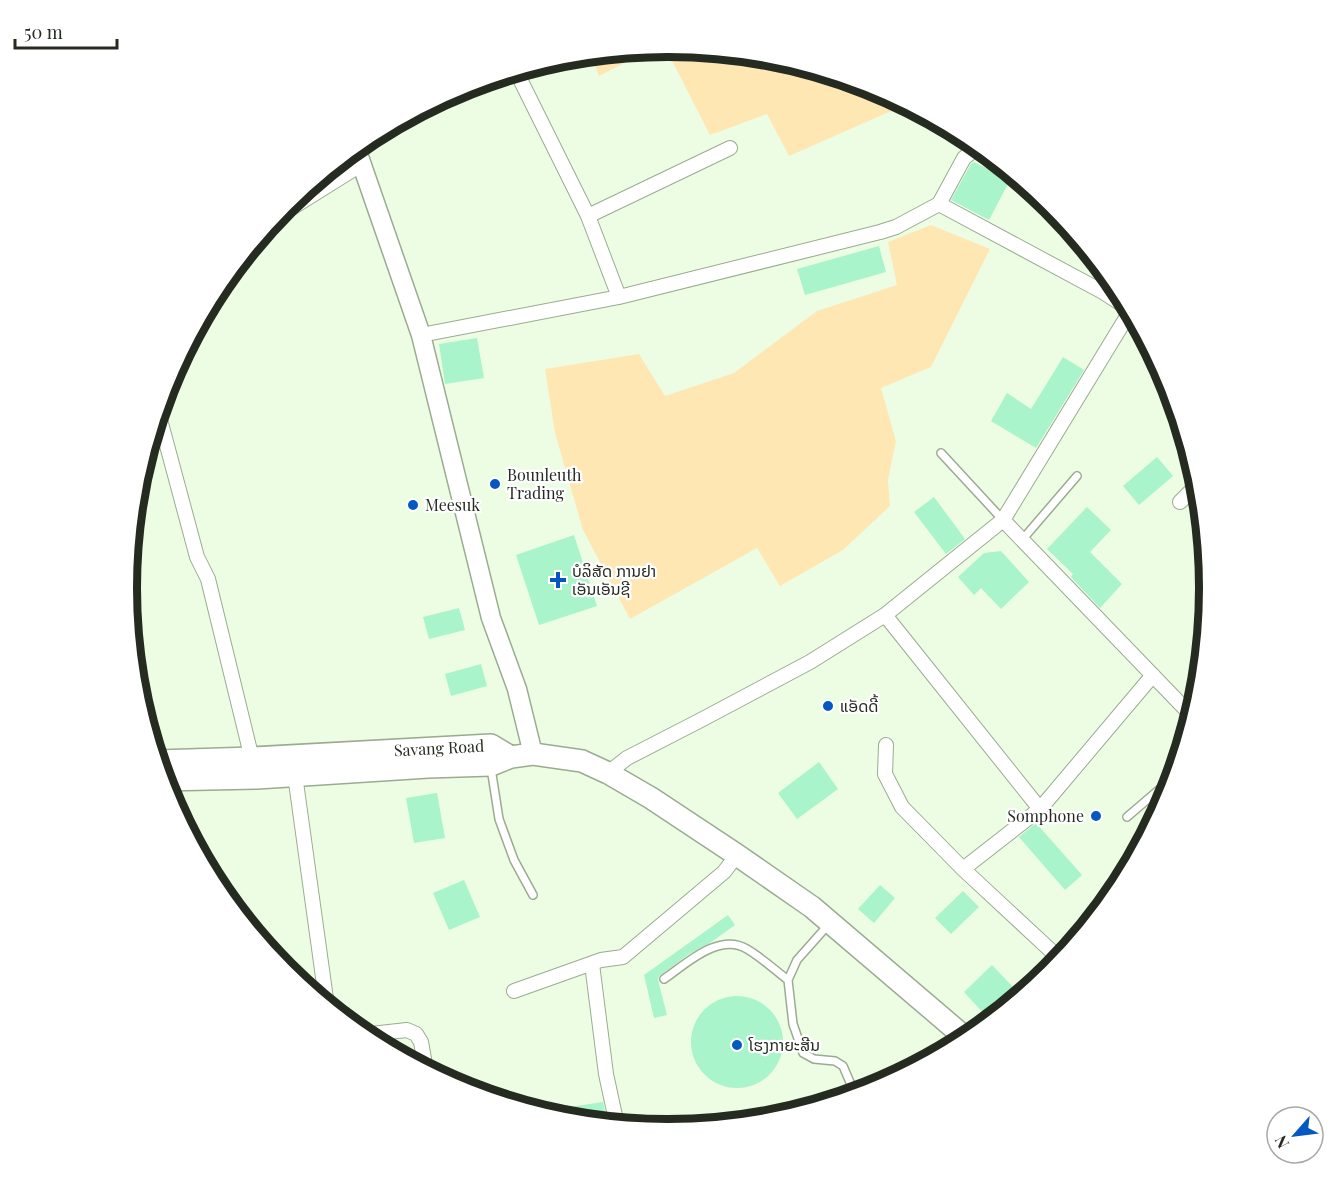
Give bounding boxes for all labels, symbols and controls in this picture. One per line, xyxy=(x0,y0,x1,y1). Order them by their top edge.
scale bar xyxy=(15,12,117,50)
text: 50 m xyxy=(24,20,63,44)
place label: Bounleuth Trading xyxy=(507,464,582,503)
marker: Bounleuth Trading xyxy=(488,477,502,491)
place label: Meesuk xyxy=(425,494,480,515)
marker: Meesuk xyxy=(406,498,420,512)
place label: ບໍລິສັດ ການຢາ ເອັນເອັນຊີ xyxy=(572,560,656,599)
marker: ບໍລິສັດ ການຢາ ເອັນເອັນຊີ xyxy=(549,571,567,589)
place label: ແອັດດີ້ xyxy=(840,694,879,716)
marker: ແອັດດີ້ xyxy=(821,699,835,713)
street label: Savang Road xyxy=(393,735,485,760)
place label: Somphone xyxy=(1007,805,1084,826)
marker: Somphone xyxy=(1089,809,1103,823)
place label: ໂຮງກາຍະສີນ xyxy=(748,1034,820,1055)
marker: ໂຮງກາຍະສີນ xyxy=(730,1038,744,1052)
north arrow xyxy=(1265,1105,1325,1165)
text: N xyxy=(1269,1132,1293,1152)

